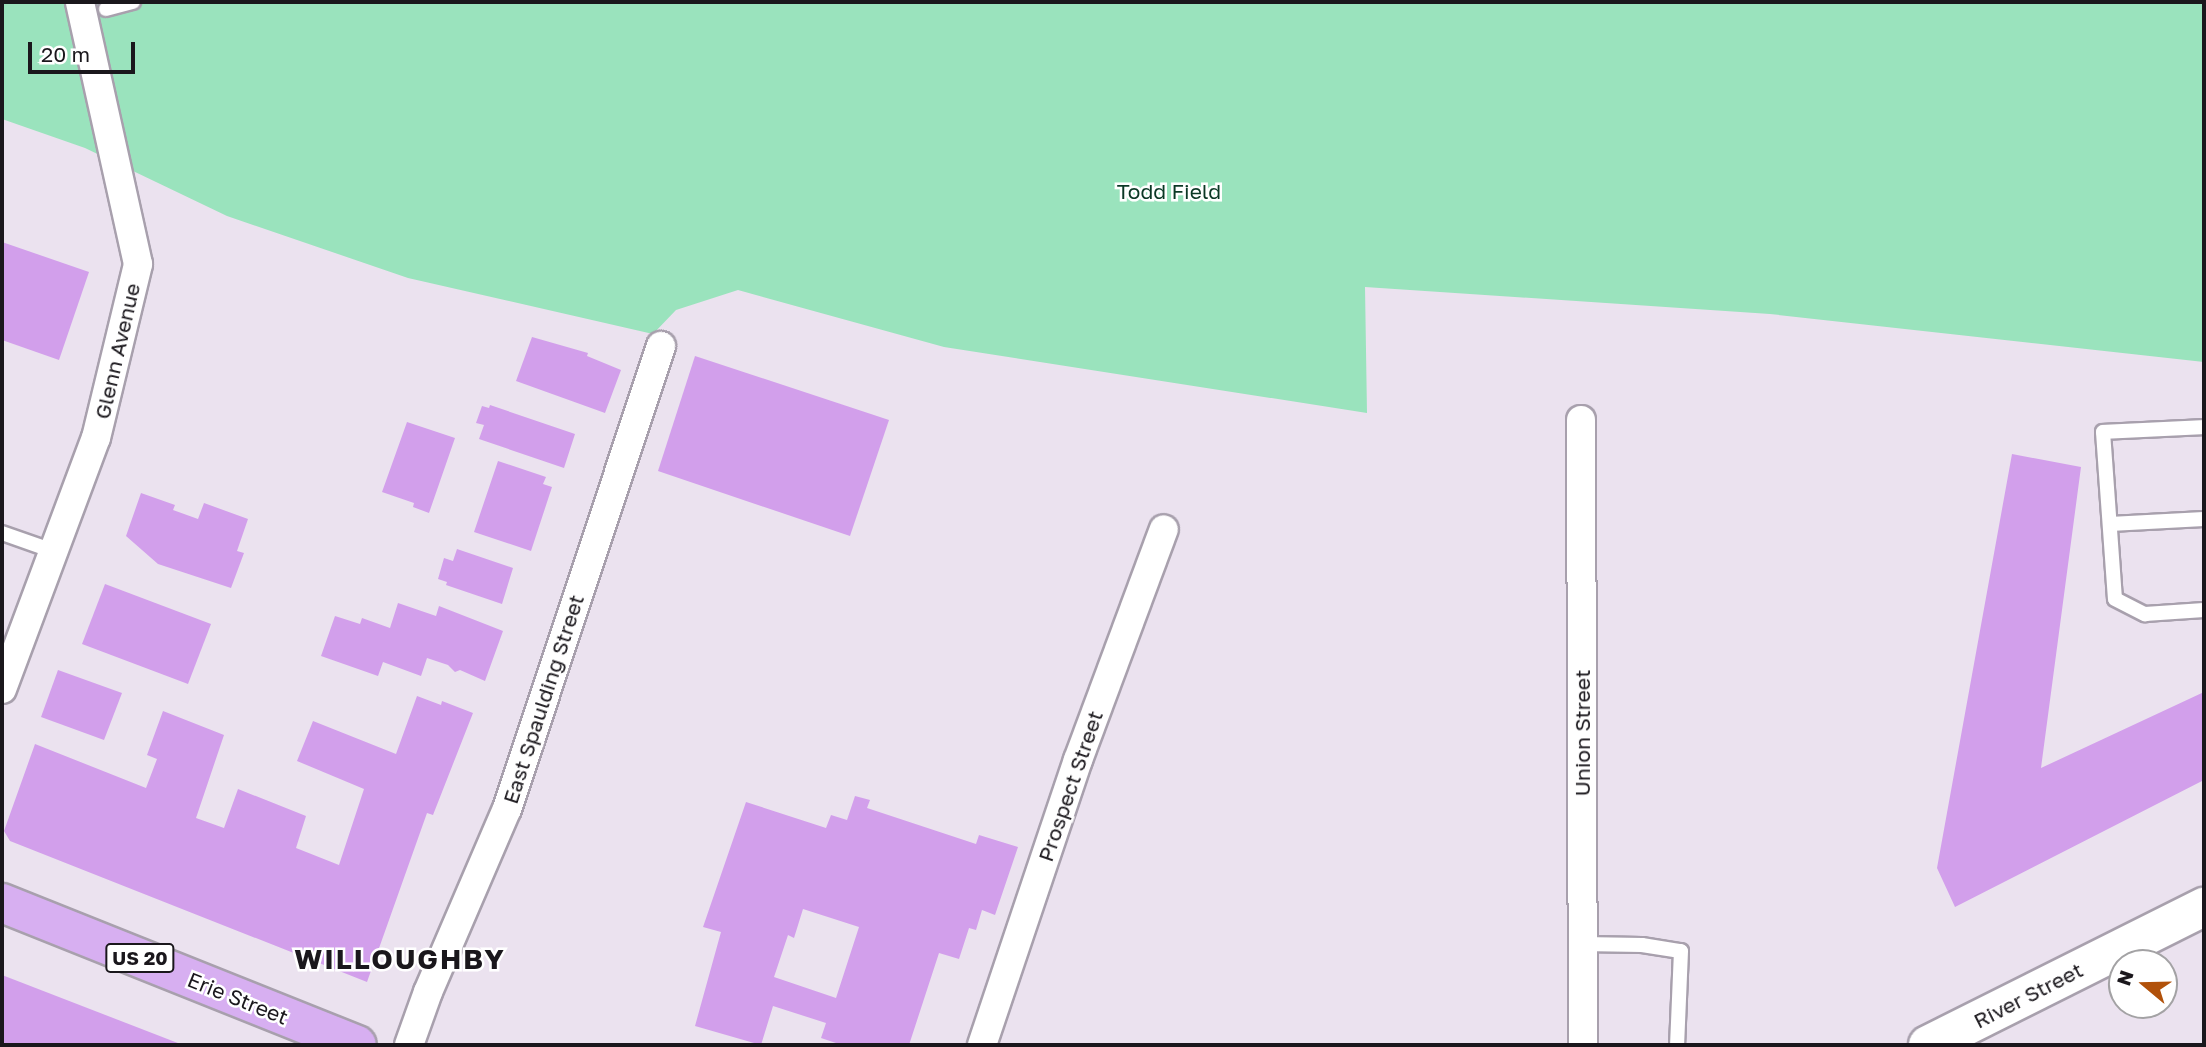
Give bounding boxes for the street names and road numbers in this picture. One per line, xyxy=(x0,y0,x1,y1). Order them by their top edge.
street label: Glenn Avenue xyxy=(89,281,145,421)
street label: East Spaulding Street xyxy=(497,591,589,807)
street label: Union Street xyxy=(1569,670,1595,796)
street label: Prospect Street xyxy=(1032,707,1108,865)
road number: US 20 xyxy=(105,942,175,974)
street label: River Street xyxy=(1969,957,2087,1033)
street label: Erie Street xyxy=(184,966,292,1030)

